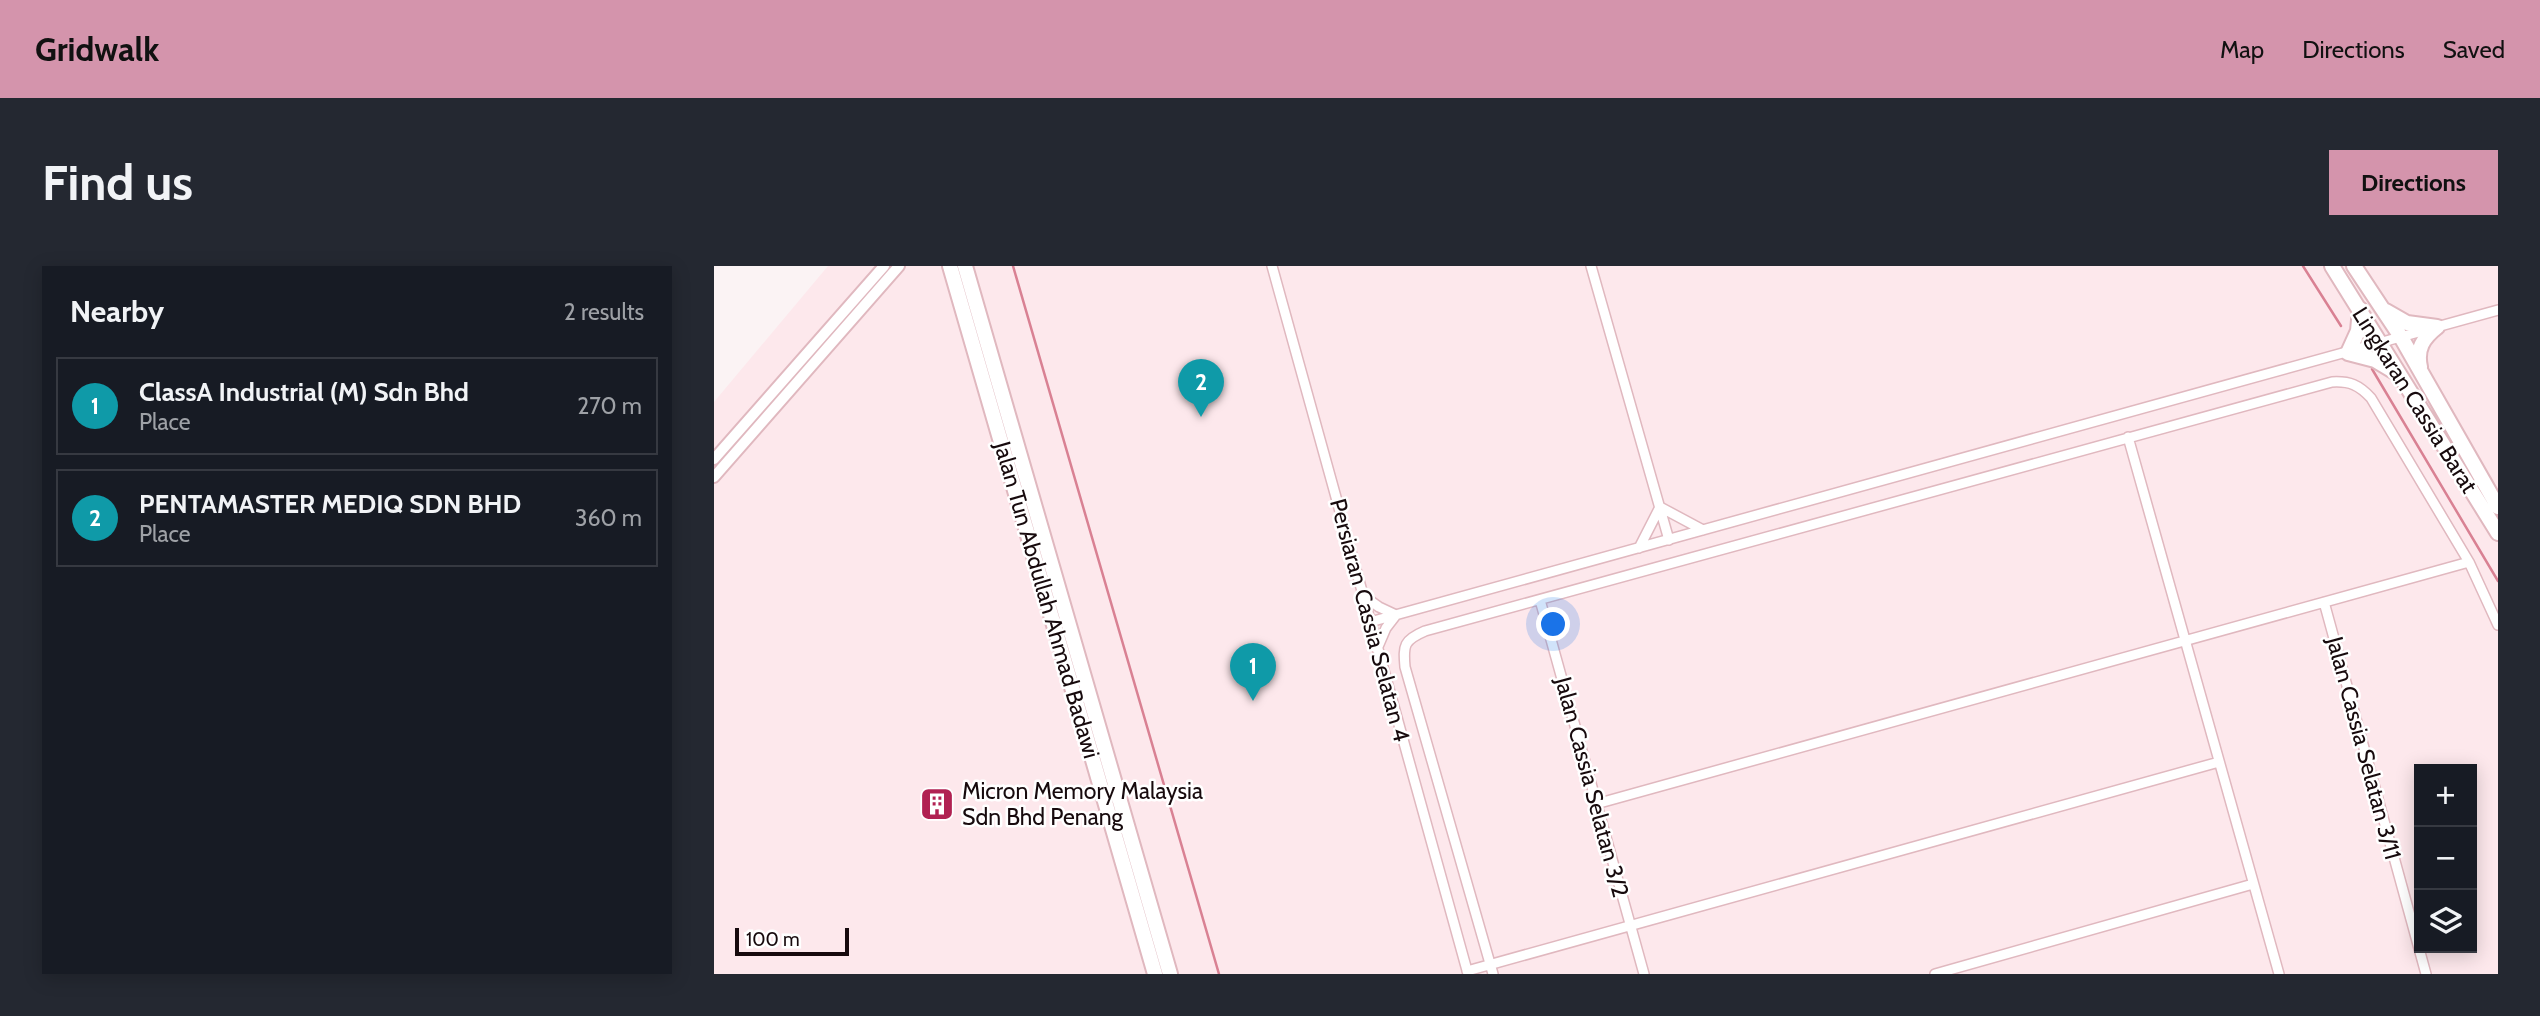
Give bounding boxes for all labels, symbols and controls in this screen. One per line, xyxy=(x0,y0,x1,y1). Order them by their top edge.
text: Gridwalk xyxy=(35,29,159,69)
text: Map xyxy=(2220,35,2264,64)
text: Directions xyxy=(2302,35,2405,64)
text: Saved xyxy=(2443,35,2505,64)
button: Directions xyxy=(2329,150,2498,215)
text: Find us xyxy=(42,153,193,212)
text: Nearby xyxy=(70,293,164,330)
text: 2 results xyxy=(564,298,644,326)
street label: Lingkaran Cassia Barat xyxy=(2346,302,2484,498)
pin: 2 xyxy=(1178,359,1224,417)
text: ClassA Industrial (M) Sdn Bhd xyxy=(139,376,469,408)
text: 1 xyxy=(91,392,99,420)
text: 270 m xyxy=(577,392,642,420)
text: Place xyxy=(139,408,191,436)
street label: Jalan Tun Abdullah Ahmad Badawi xyxy=(988,437,1106,762)
text: PENTAMASTER MEDIQ SDN BHD xyxy=(139,488,521,520)
street label: Persiaran Cassia Selatan 4 xyxy=(1324,495,1416,745)
text: 2 xyxy=(89,504,101,532)
text: 360 m xyxy=(575,504,642,532)
text: Place xyxy=(139,520,191,548)
your location xyxy=(1536,607,1570,641)
street label: Jalan Cassia Selatan 3/11 xyxy=(2320,632,2407,863)
pin: 1 xyxy=(1230,643,1276,701)
street label: Jalan Cassia Selatan 3/2 xyxy=(1549,673,1635,900)
map controls xyxy=(2414,764,2477,953)
button: + xyxy=(2414,764,2477,827)
place label: Micron Memory Malaysia Sdn Bhd Penang xyxy=(962,777,1203,831)
building icon: Micron Memory Malaysia Sdn Bhd Penang xyxy=(918,785,956,823)
button: − xyxy=(2414,827,2477,890)
button: layers xyxy=(2414,890,2477,953)
scale bar xyxy=(735,925,849,957)
text: 100 m xyxy=(746,928,800,951)

